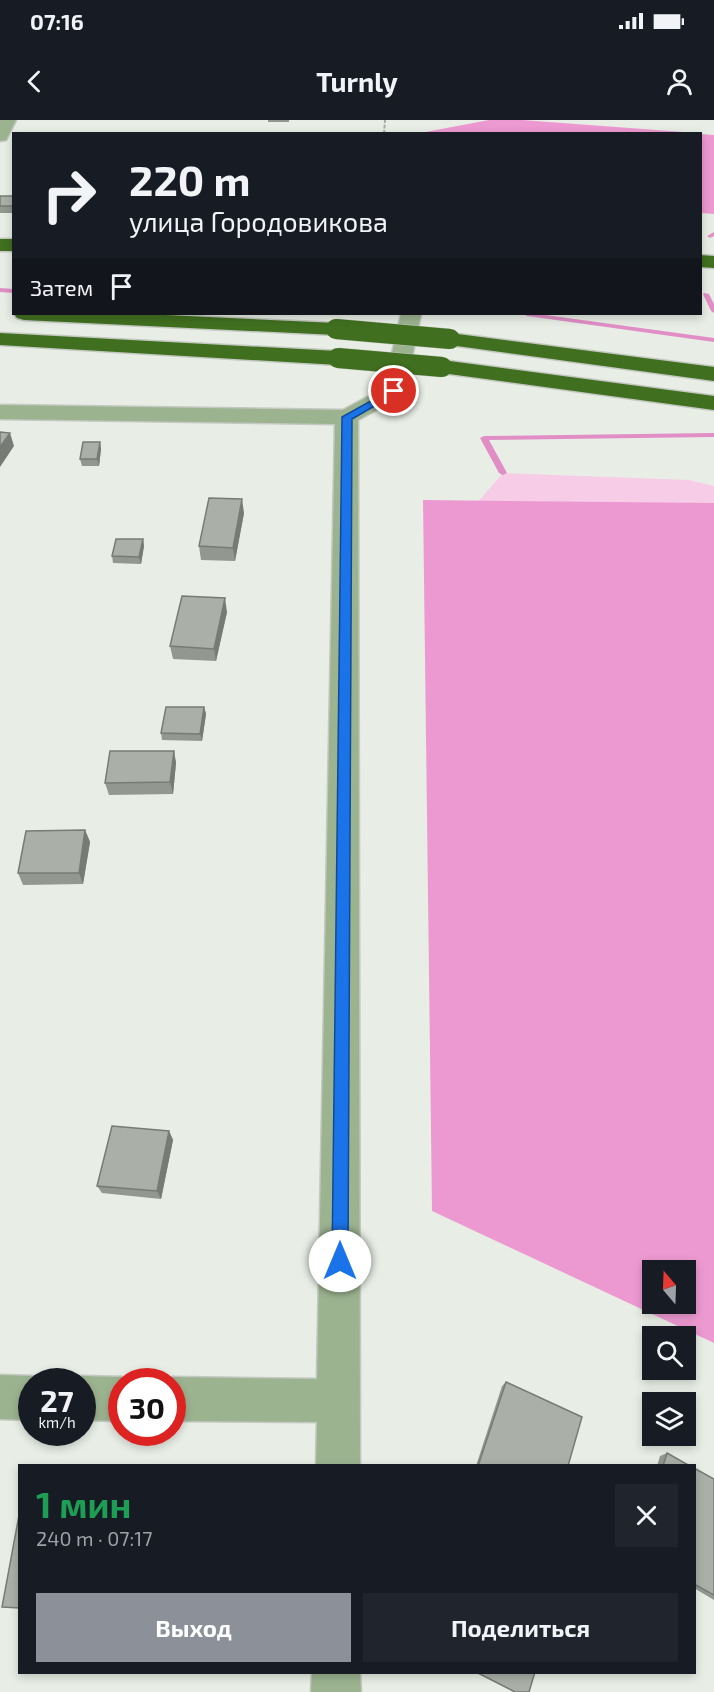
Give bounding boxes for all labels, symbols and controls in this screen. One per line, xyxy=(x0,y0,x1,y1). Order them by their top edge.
text: 07:16 xyxy=(30,8,84,34)
icon: back xyxy=(18,65,51,98)
text: Turnly xyxy=(316,65,398,97)
icon: person xyxy=(663,65,696,98)
text: 220 m xyxy=(129,154,250,204)
icon: right xyxy=(30,156,108,234)
text: улица Городовикова xyxy=(129,205,388,237)
icon: arrive xyxy=(105,270,138,303)
text: Затем xyxy=(30,274,93,300)
pin xyxy=(368,365,419,416)
icon: arrive xyxy=(377,374,410,407)
position arrow xyxy=(308,1229,372,1293)
north arrow xyxy=(642,1260,696,1314)
map controls xyxy=(642,1260,696,1446)
button: search xyxy=(642,1326,696,1380)
speed limit sign: 30 xyxy=(108,1368,186,1446)
text: 27 xyxy=(40,1382,74,1418)
button: layers xyxy=(642,1392,696,1446)
text: km/h xyxy=(38,1413,76,1431)
text: 1 мин xyxy=(36,1482,131,1525)
button: close xyxy=(615,1484,678,1547)
text: 240 m · 07:17 xyxy=(36,1526,152,1550)
button: Выход xyxy=(36,1593,351,1662)
button: Поделиться xyxy=(363,1593,678,1662)

